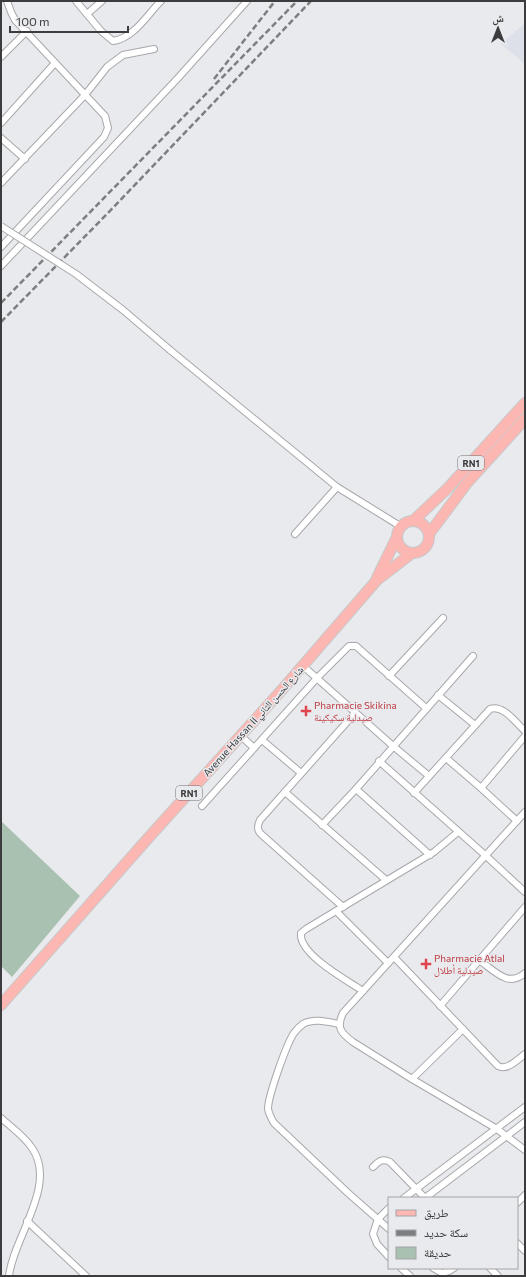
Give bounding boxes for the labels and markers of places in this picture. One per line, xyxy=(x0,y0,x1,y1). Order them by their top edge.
place label: Pharmacie Skikina صيدلية سكيكينة xyxy=(314,699,397,723)
marker: Pharmacie Skikina صيدلية سكيكينة xyxy=(301,706,311,716)
place label: Pharmacie Atlal صيدلية أطلال xyxy=(434,952,505,977)
marker: Pharmacie Atlal صيدلية أطلال xyxy=(421,959,431,969)

